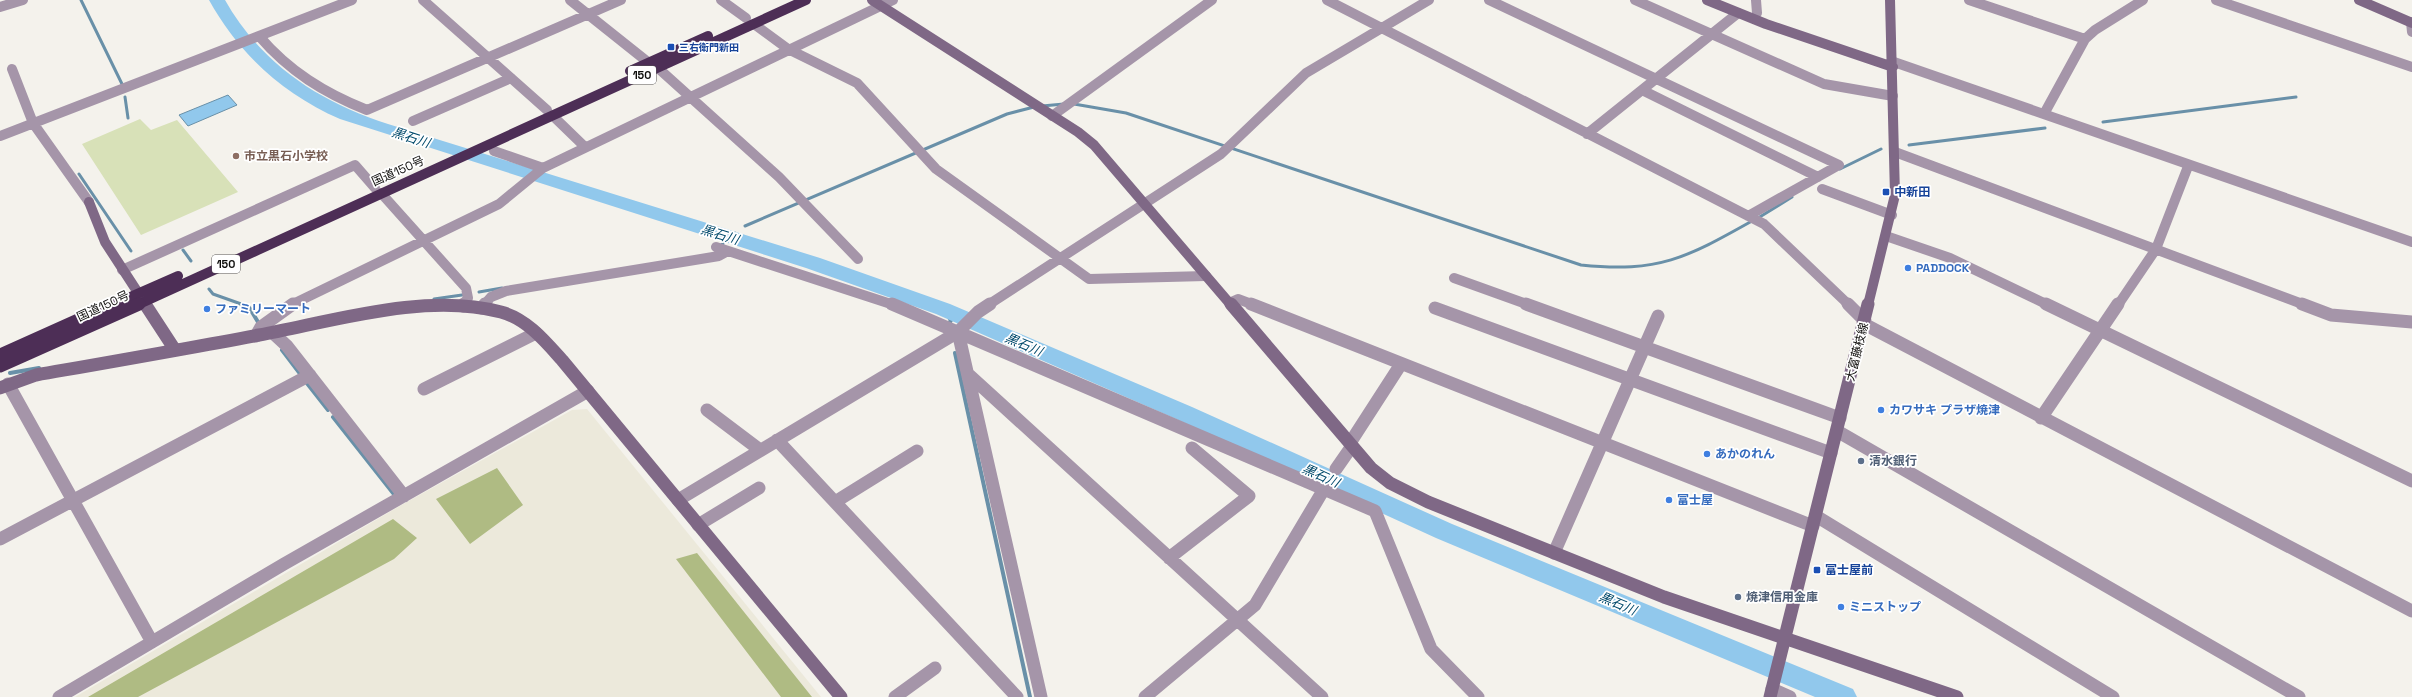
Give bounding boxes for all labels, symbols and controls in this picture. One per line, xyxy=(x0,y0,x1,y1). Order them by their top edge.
place label: 三右衛門新田 xyxy=(679,41,739,54)
marker: 三右衛門新田 xyxy=(666,42,676,52)
road number: 150 xyxy=(628,66,656,84)
water label: 黒石川 xyxy=(390,123,434,152)
place label: 市立黒石小学校 xyxy=(244,148,328,164)
marker: 市立黒石小学校 xyxy=(231,151,241,161)
street label: 国道150号 xyxy=(369,152,427,190)
place label: 中新田 xyxy=(1894,184,1930,200)
marker: 中新田 xyxy=(1881,187,1891,197)
water label: 黒石川 xyxy=(699,221,743,249)
road number: 150 xyxy=(212,255,240,273)
place label: PADDOCK xyxy=(1916,260,1970,276)
marker: PADDOCK xyxy=(1903,263,1913,273)
street label: 国道150号 xyxy=(74,287,132,325)
place label: ファミリーマート xyxy=(215,301,311,317)
marker: ファミリーマート xyxy=(202,304,212,314)
street label: 大富藤枝線 xyxy=(1842,321,1872,383)
water label: 黒石川 xyxy=(1003,329,1047,361)
place label: カワサキ プラザ焼津 xyxy=(1889,402,2000,418)
marker: カワサキ プラザ焼津 xyxy=(1876,405,1886,415)
place label: あかのれん xyxy=(1715,446,1775,462)
marker: あかのれん xyxy=(1702,449,1712,459)
place label: 清水銀行 xyxy=(1869,453,1917,469)
marker: 清水銀行 xyxy=(1856,456,1866,466)
water label: 黒石川 xyxy=(1300,460,1344,492)
place label: 富士屋 xyxy=(1677,492,1713,508)
marker: 富士屋 xyxy=(1664,495,1674,505)
place label: 富士屋前 xyxy=(1825,562,1873,578)
marker: 富士屋前 xyxy=(1812,565,1822,575)
water label: 黒石川 xyxy=(1597,588,1641,620)
place label: 焼津信用金庫 xyxy=(1746,589,1818,605)
marker: 焼津信用金庫 xyxy=(1733,592,1743,602)
place label: ミニストップ xyxy=(1849,599,1921,615)
marker: ミニストップ xyxy=(1836,602,1846,612)

